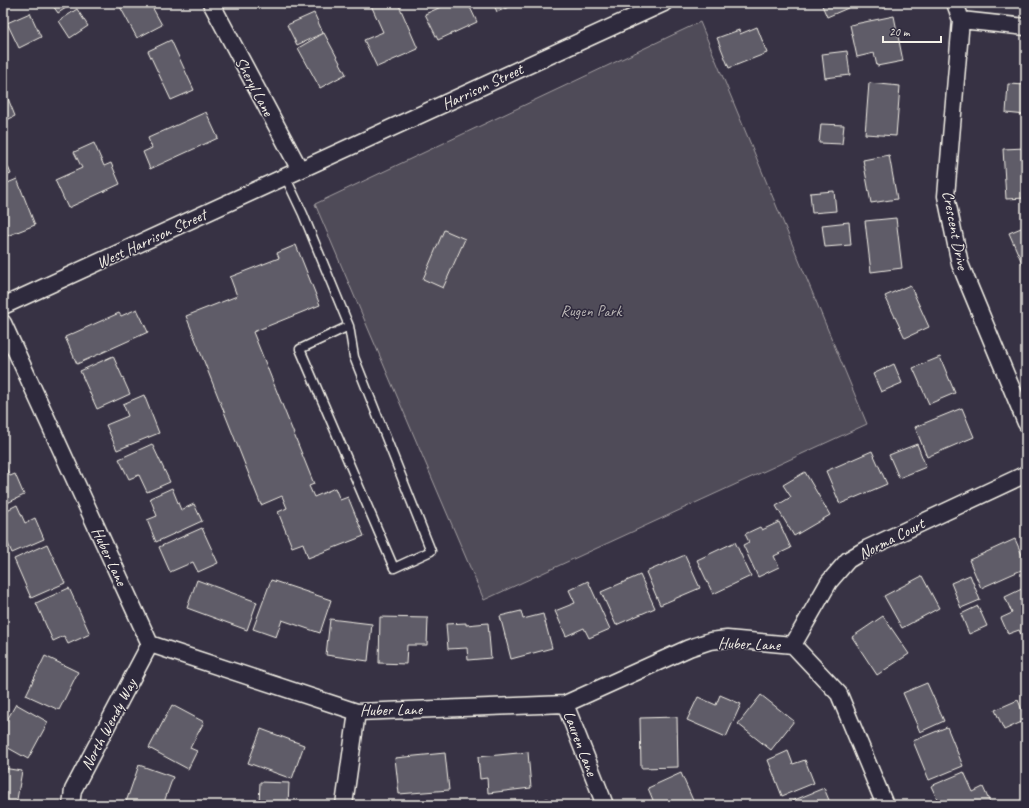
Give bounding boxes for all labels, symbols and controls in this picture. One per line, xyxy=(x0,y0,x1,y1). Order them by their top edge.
scale bar xyxy=(883,18,941,44)
text: 20 m xyxy=(889,24,911,40)
street label: Sheryl Lane xyxy=(230,53,279,121)
street label: Harrison Street xyxy=(439,59,528,114)
street label: Crescent Drive xyxy=(938,189,973,273)
street label: West Harrison Street xyxy=(94,204,212,273)
park label: Rugen Park xyxy=(561,301,623,321)
street label: Norma Court xyxy=(855,513,929,564)
street label: Huber Lane xyxy=(87,524,132,591)
street label: Huber Lane xyxy=(717,633,782,655)
street label: North Wendy Way xyxy=(76,674,142,774)
street label: Huber Lane xyxy=(360,699,424,721)
street label: Lauren Lane xyxy=(559,708,602,780)

